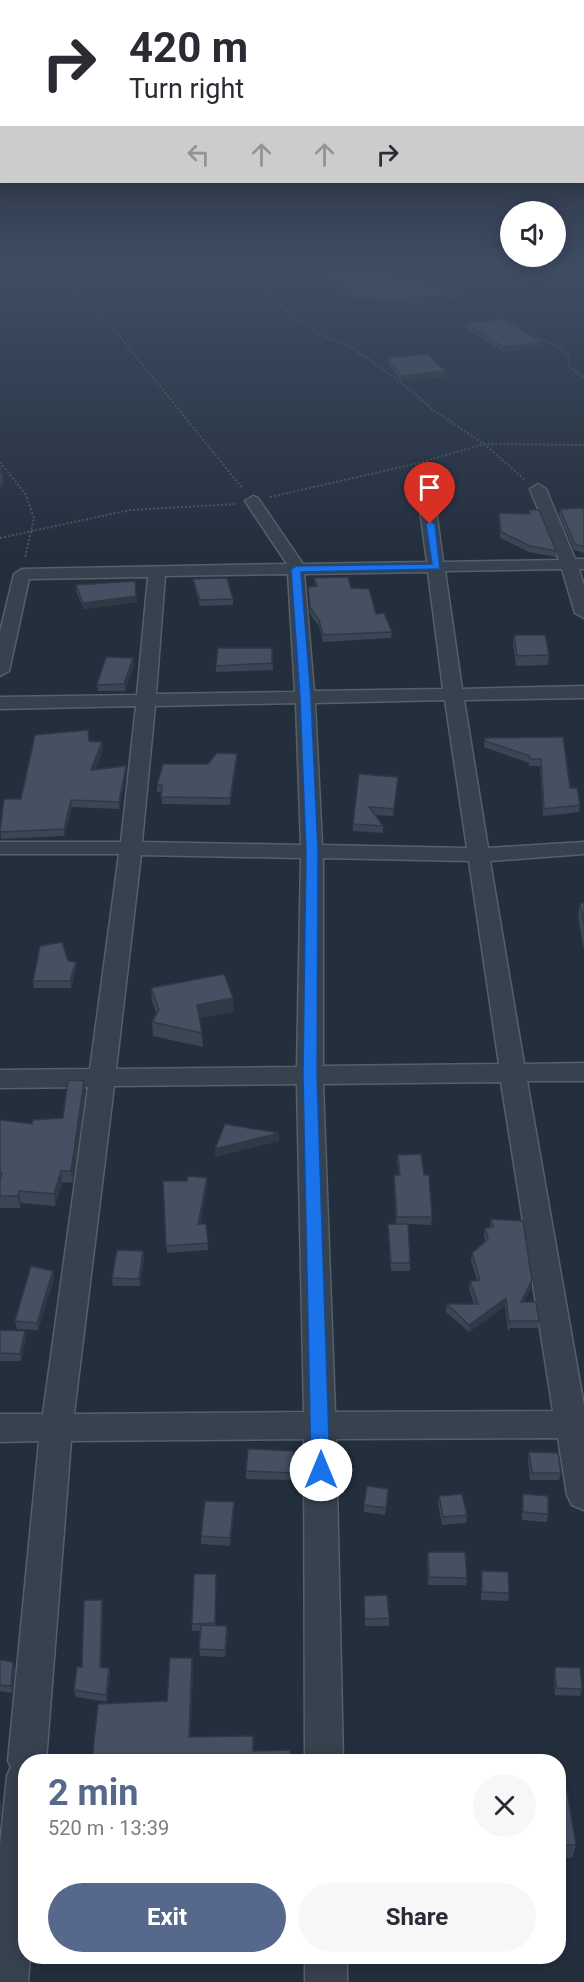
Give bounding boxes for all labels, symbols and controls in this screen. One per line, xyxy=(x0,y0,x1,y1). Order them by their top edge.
text: 420 m xyxy=(129,23,248,72)
icon: right xyxy=(30,24,108,102)
text: Turn right xyxy=(129,73,244,105)
icon: left xyxy=(182,138,215,171)
icon: ahead xyxy=(245,138,278,171)
icon: ahead xyxy=(308,138,341,171)
icon: right xyxy=(371,138,404,171)
map controls xyxy=(500,201,566,267)
button: sound xyxy=(500,201,566,267)
pin xyxy=(404,462,455,524)
icon: arrive xyxy=(413,471,446,504)
position arrow xyxy=(289,1438,353,1502)
text: 2 min xyxy=(48,1772,139,1814)
button: close xyxy=(473,1774,536,1837)
text: 520 m · 13:39 xyxy=(48,1816,169,1840)
button: Exit xyxy=(48,1883,286,1952)
button: Share xyxy=(298,1883,536,1952)

